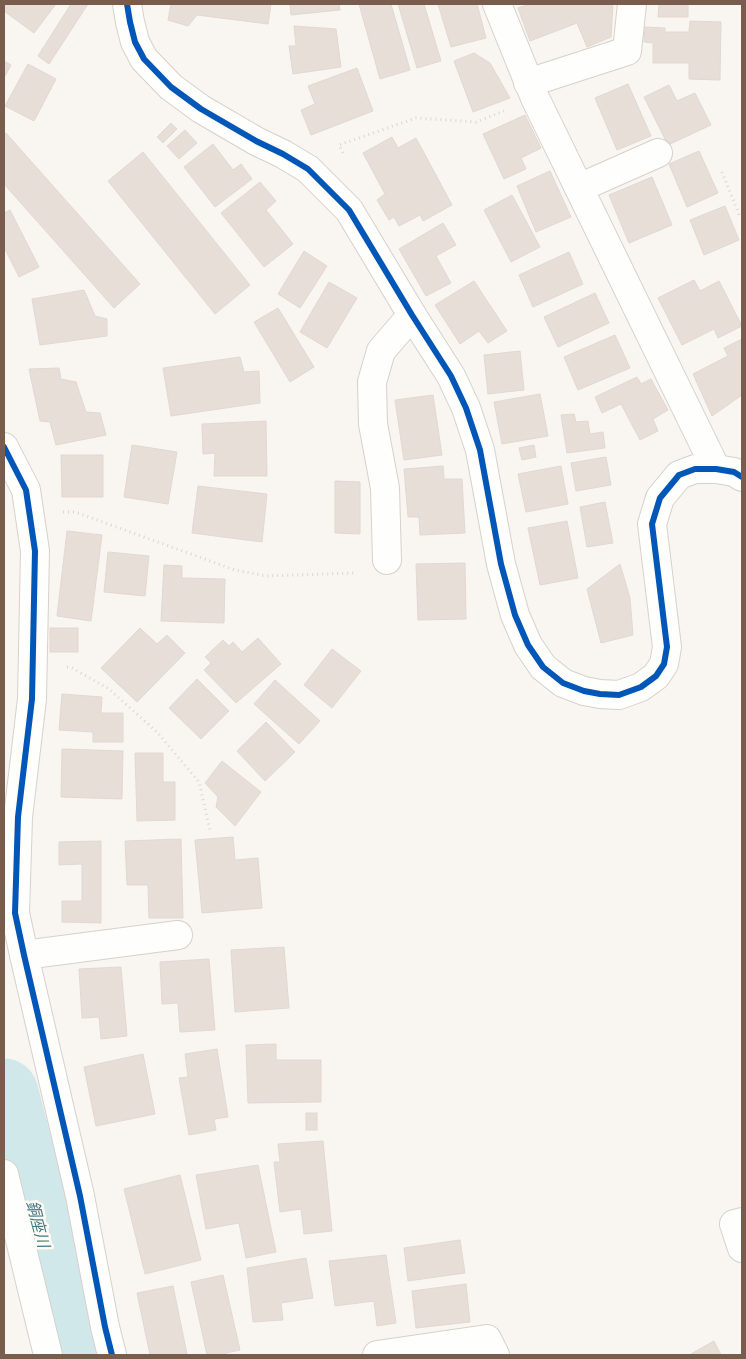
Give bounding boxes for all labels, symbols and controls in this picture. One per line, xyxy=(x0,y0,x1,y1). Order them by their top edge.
water label: 銅座川 xyxy=(21,1198,56,1252)

